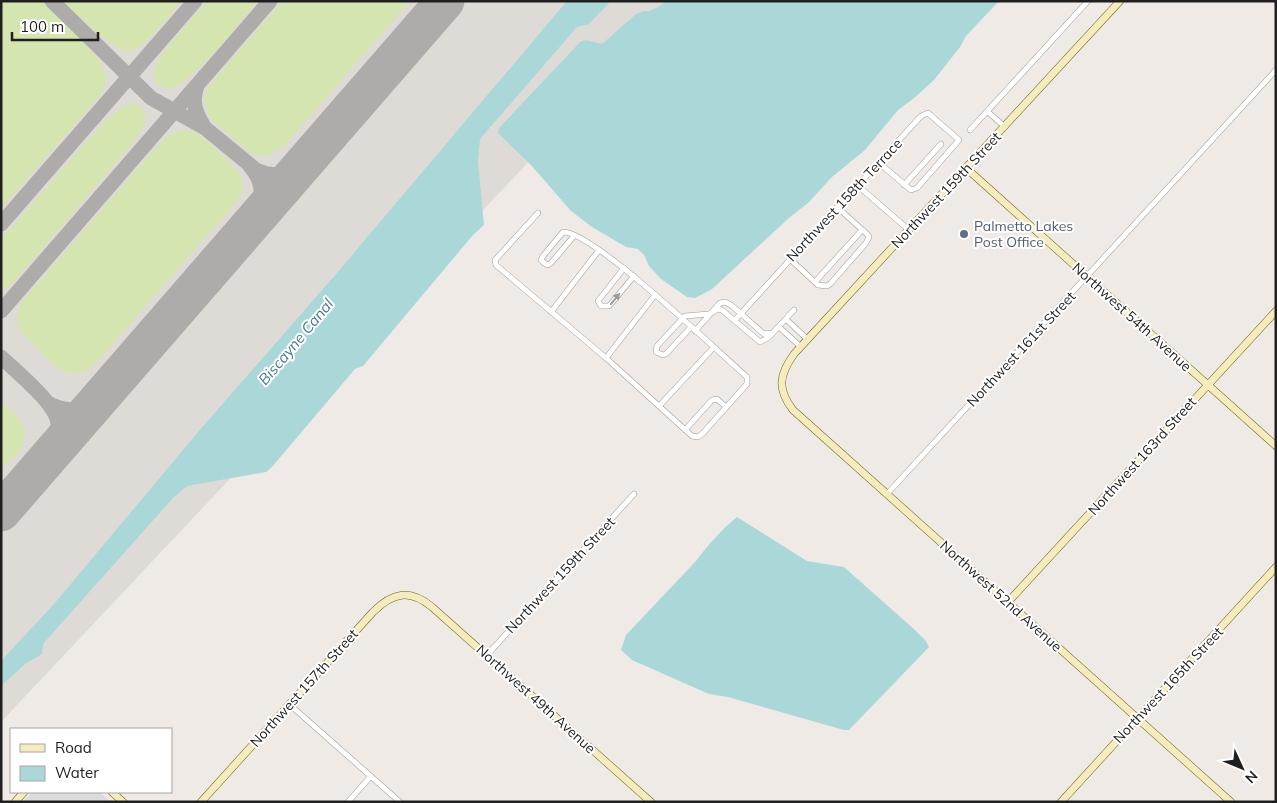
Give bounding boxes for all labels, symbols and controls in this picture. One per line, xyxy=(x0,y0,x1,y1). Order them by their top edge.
scale bar xyxy=(12,10,99,42)
text: 100 m xyxy=(20,17,64,36)
street label: Northwest 159th Street xyxy=(887,128,1005,252)
street label: Northwest 158th Terrace xyxy=(782,135,906,265)
place label: Palmetto Lakes Post Office xyxy=(974,217,1073,251)
marker: Palmetto Lakes Post Office xyxy=(958,228,970,240)
street label: Northwest 54th Avenue xyxy=(1069,259,1195,375)
street label: Northwest 161st Street xyxy=(963,287,1079,410)
one-way arrow xyxy=(609,293,620,306)
water label: Biscayne Canal xyxy=(254,294,337,389)
street label: Northwest 163rd Street xyxy=(1084,393,1200,519)
street label: Northwest 159th Street xyxy=(501,513,619,637)
street label: Northwest 52nd Avenue xyxy=(936,536,1066,656)
street label: Northwest 165th Street xyxy=(1109,623,1227,747)
street label: Northwest 157th Street xyxy=(246,625,362,751)
street label: Northwest 49th Avenue xyxy=(473,641,599,757)
legend xyxy=(10,728,172,793)
text: Road xyxy=(55,738,92,757)
north arrow xyxy=(1217,743,1267,793)
text: Water xyxy=(55,763,99,782)
text: N xyxy=(1241,767,1261,787)

